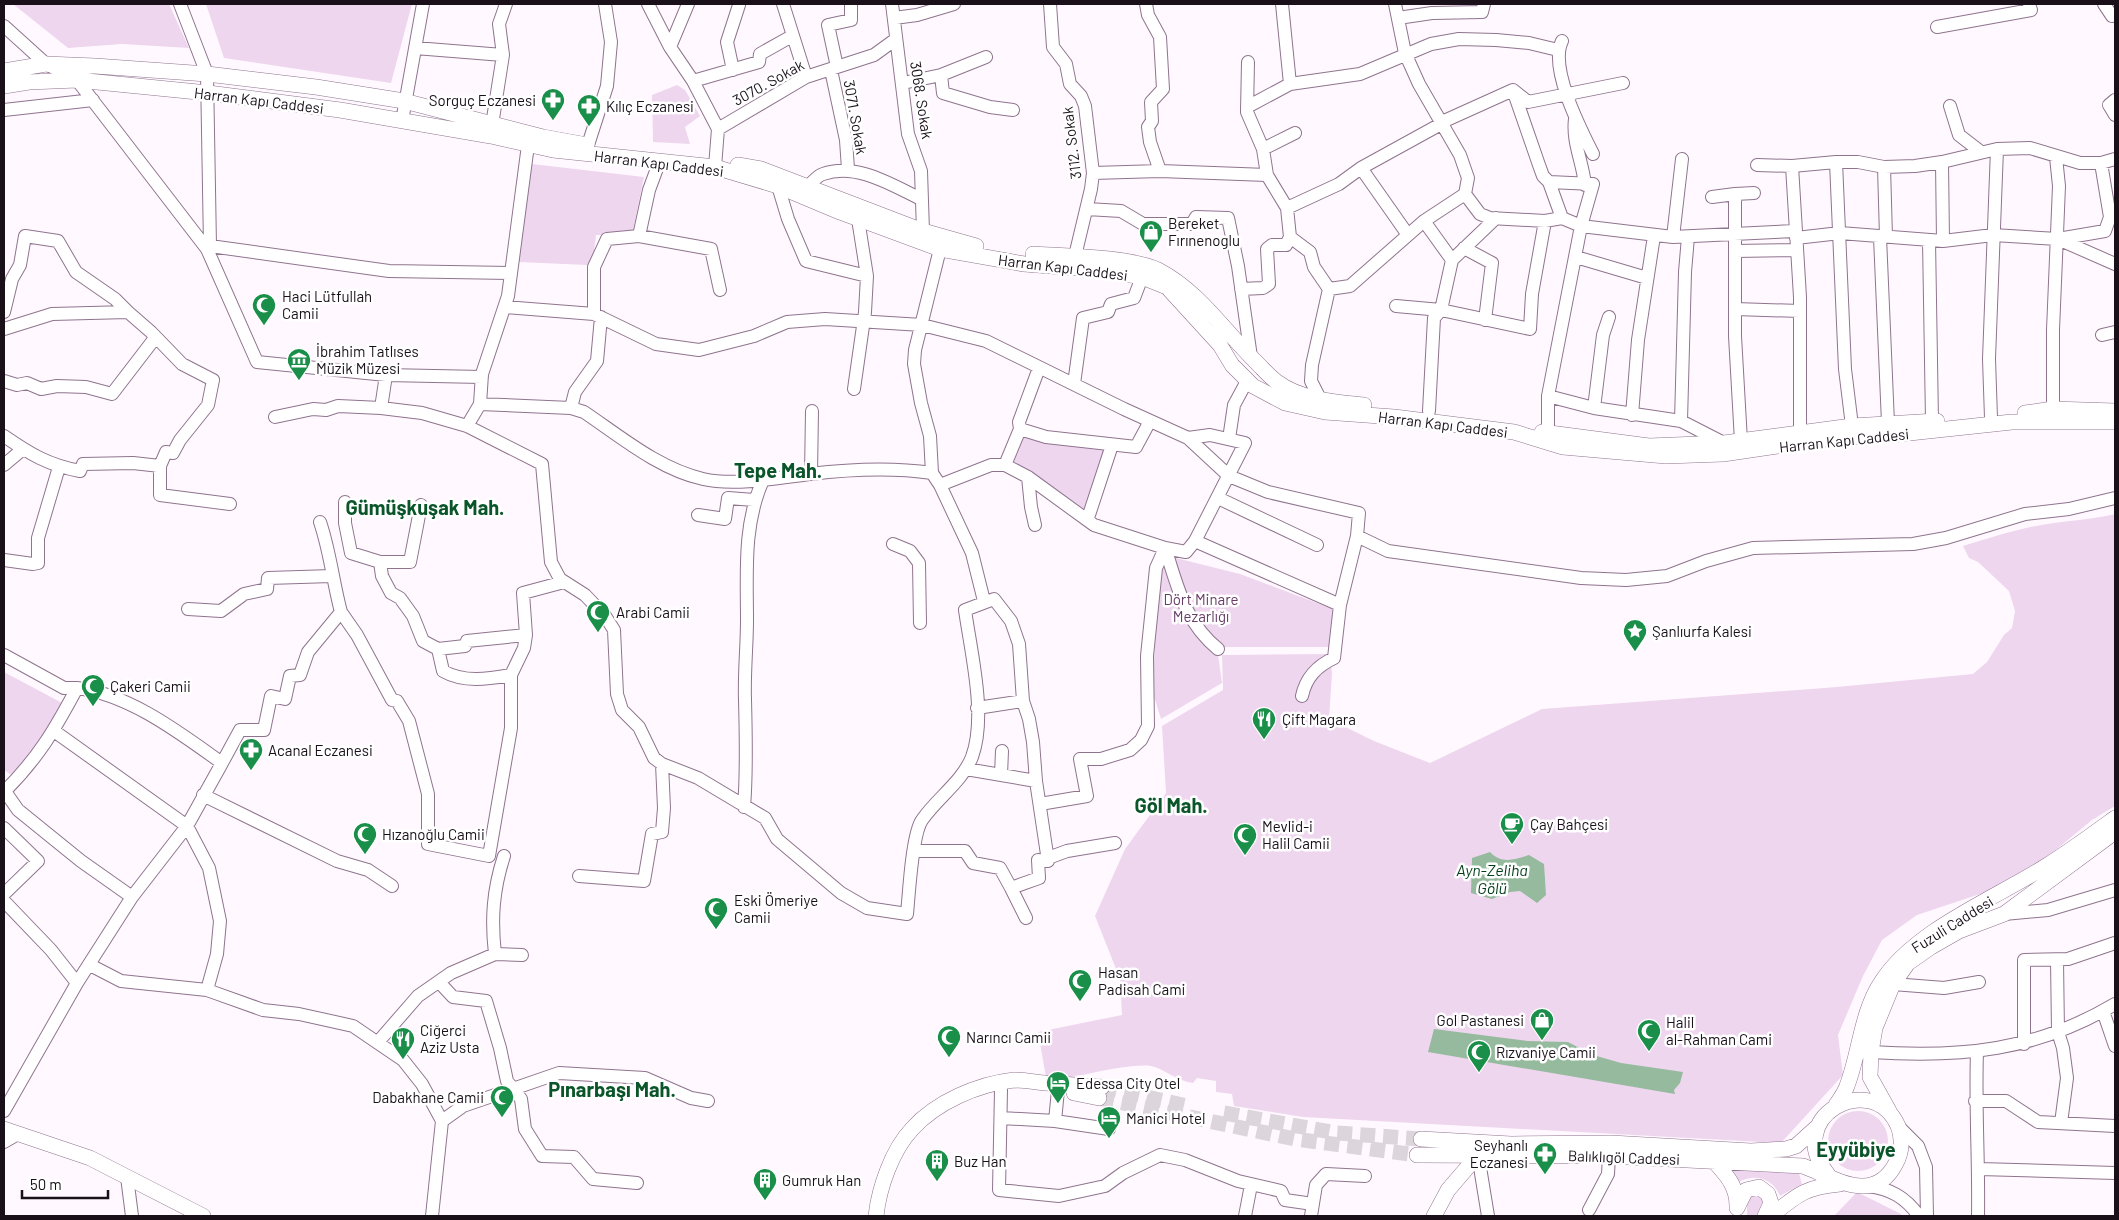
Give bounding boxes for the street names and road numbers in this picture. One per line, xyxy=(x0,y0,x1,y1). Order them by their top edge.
street label: 3070. Sokak xyxy=(729,55,807,109)
street label: 3068. Sokak xyxy=(907,60,937,141)
street label: 3071. Sokak xyxy=(841,78,871,156)
street label: Harran Kapı Caddesi xyxy=(193,83,325,117)
street label: 3112. Sokak xyxy=(1058,105,1084,180)
street label: Harran Kapı Caddesi xyxy=(593,146,725,180)
street label: Harran Kapı Caddesi xyxy=(997,250,1129,284)
street label: Harran Kapı Caddesi xyxy=(1377,407,1509,441)
street label: Harran Kapı Caddesi xyxy=(1778,424,1910,456)
street label: Fuzuli Caddesi xyxy=(1908,892,1996,956)
street label: Balıklıgöl Caddesi xyxy=(1568,1146,1680,1168)

